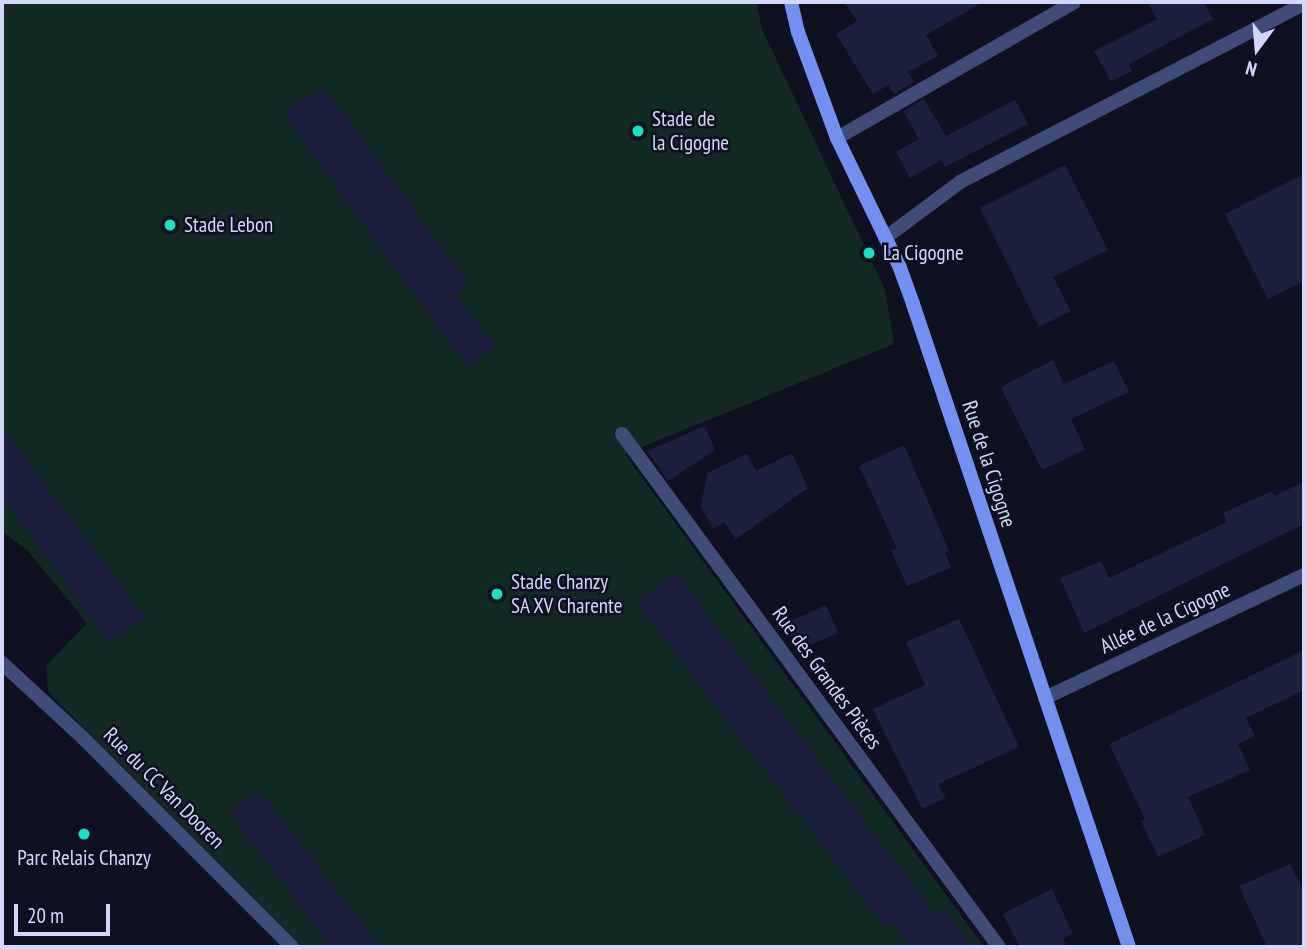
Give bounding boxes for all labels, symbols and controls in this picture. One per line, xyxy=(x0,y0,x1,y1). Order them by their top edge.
north arrow xyxy=(1222,14,1292,84)
text: N xyxy=(1243,56,1259,82)
place label: Stade de la Cigogne xyxy=(652,106,729,156)
marker: Stade de la Cigogne xyxy=(630,123,646,139)
place label: Stade Lebon xyxy=(184,212,273,238)
marker: Stade Lebon xyxy=(162,217,178,233)
place label: La Cigogne xyxy=(883,240,964,266)
marker: La Cigogne xyxy=(861,245,877,261)
street label: Rue de la Cigogne xyxy=(957,398,1021,530)
place label: Stade Chanzy SA XV Charente xyxy=(511,569,624,619)
street label: Allée de la Cigogne xyxy=(1096,577,1234,659)
marker: Stade Chanzy SA XV Charente xyxy=(489,586,505,602)
street label: Rue des Grandes Pièces xyxy=(767,602,887,754)
street label: Rue du CC Van Dooren xyxy=(98,722,230,854)
marker: Parc Relais Chanzy xyxy=(76,826,92,842)
place label: Parc Relais Chanzy xyxy=(17,845,151,871)
scale bar xyxy=(18,890,114,934)
text: 20 m xyxy=(27,902,64,929)

